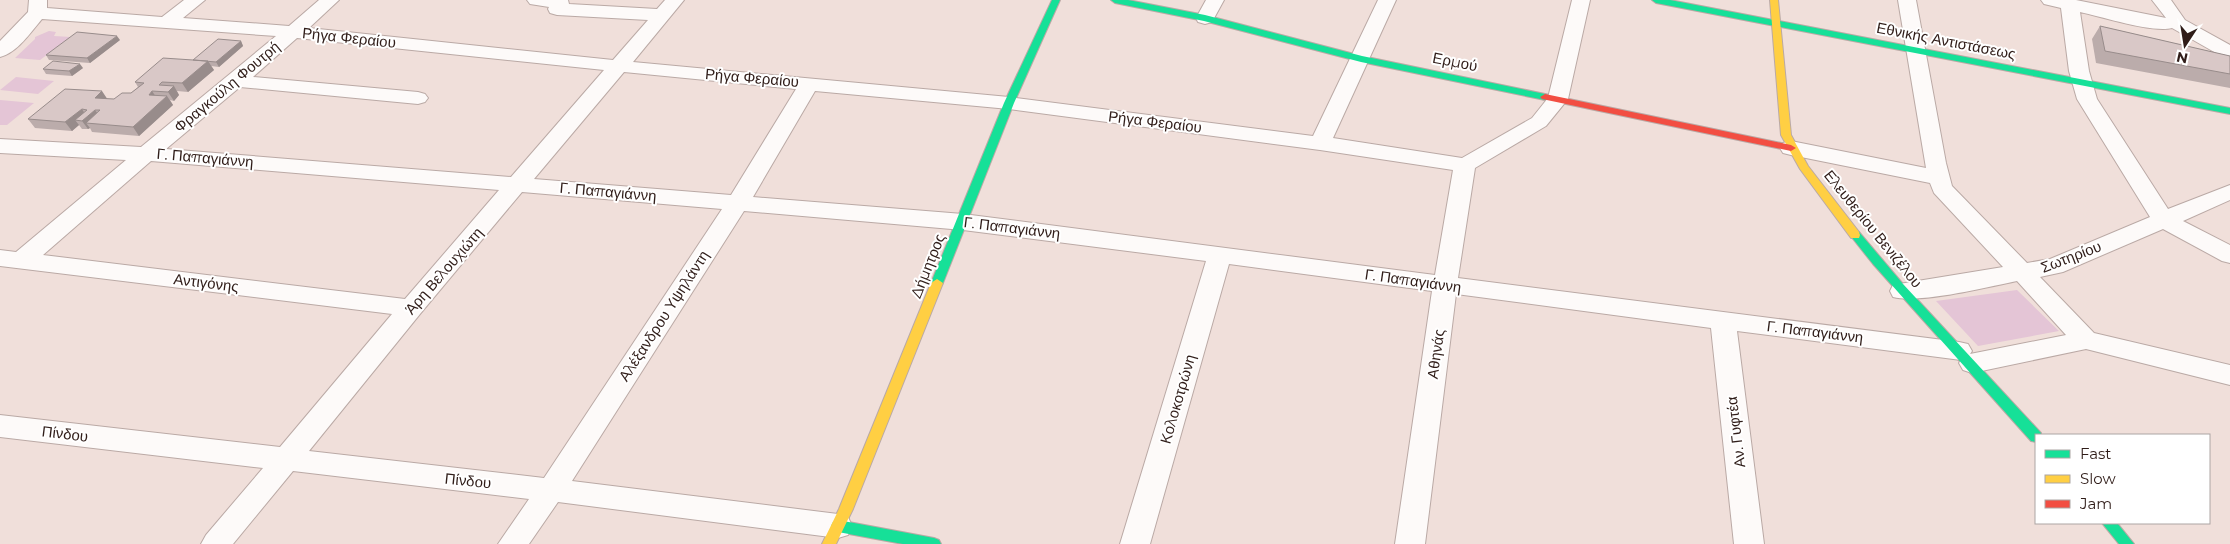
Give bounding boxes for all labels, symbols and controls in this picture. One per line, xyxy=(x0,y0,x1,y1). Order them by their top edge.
street label: Εθνικής Αντιστάσεως xyxy=(1875,18,2017,63)
north arrow xyxy=(2160,20,2210,70)
street label: Ρήγα Φεραίου xyxy=(301,23,397,52)
street label: Φραγκούλη Φουτρή xyxy=(170,37,283,136)
street label: Ερμού xyxy=(1431,48,1479,75)
text: N xyxy=(2175,48,2190,68)
street label: Ρήγα Φεραίου xyxy=(704,64,800,91)
street label: Ρήγα Φεραίου xyxy=(1107,106,1203,137)
street label: Γ. Παπαγιάννη xyxy=(156,144,254,171)
street label: Ελευθερίου Βενιζέλου xyxy=(1820,166,1927,291)
street label: Γ. Παπαγιάννη xyxy=(559,178,657,205)
street label: Γ. Παπαγιάννη xyxy=(963,212,1061,243)
street label: Άρη Βελουχιώτη xyxy=(401,223,487,318)
street label: Δήμητρος xyxy=(906,231,949,301)
street label: Σωτηρίου xyxy=(2038,236,2104,277)
street label: Αλέξανδρου Υψηλάντη xyxy=(614,247,713,385)
street label: Γ. Παπαγιάννη xyxy=(1364,264,1463,297)
street label: Αντιγόνης xyxy=(172,269,240,296)
street label: Γ. Παπαγιάννη xyxy=(1766,316,1864,347)
street label: Αθηνάς xyxy=(1423,328,1448,380)
street label: Κολοκοτρώνη xyxy=(1156,352,1199,446)
street label: Αν. Γυφτέα xyxy=(1722,395,1749,469)
street label: Πίνδου xyxy=(41,421,89,446)
legend xyxy=(2035,434,2210,524)
text: Fast xyxy=(2080,444,2111,463)
street label: Πίνδου xyxy=(444,469,492,492)
text: Slow xyxy=(2080,469,2116,488)
text: Jam xyxy=(2079,494,2112,513)

